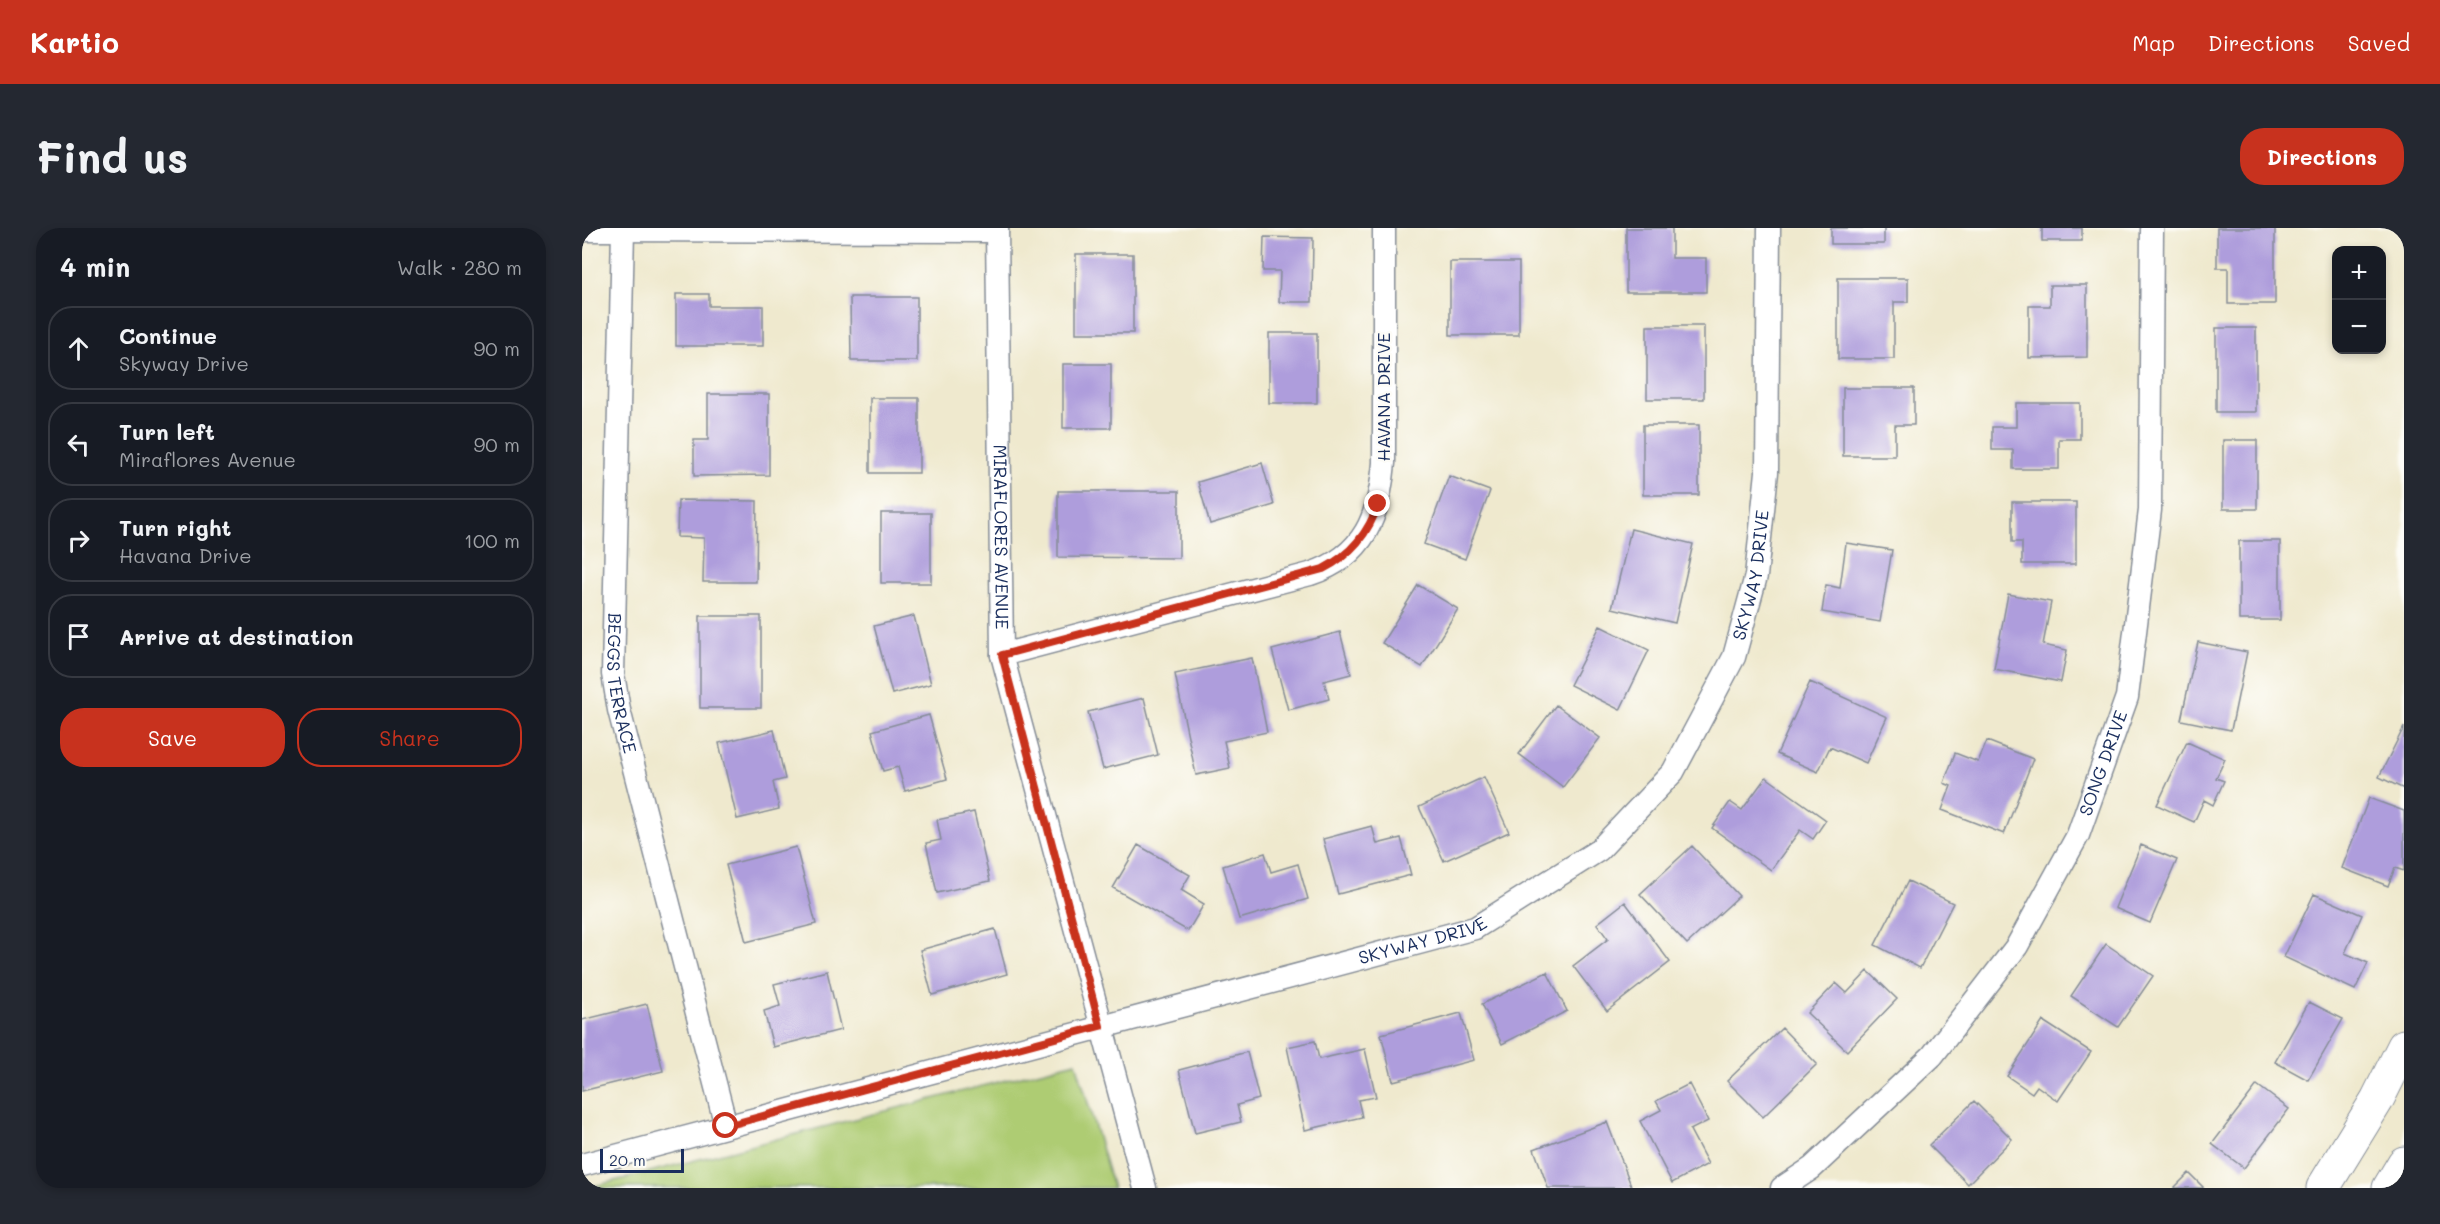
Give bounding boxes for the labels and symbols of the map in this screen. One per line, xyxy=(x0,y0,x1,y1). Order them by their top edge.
street label: HAVANA DRIVE xyxy=(1371,332,1395,462)
street label: MIRAFLORES AVENUE xyxy=(989,444,1015,630)
route end xyxy=(1364,490,1390,516)
street label: SKYWAY DRIVE xyxy=(1726,509,1774,643)
street label: BEGGS TERRACE xyxy=(602,613,643,756)
street label: SONG DRIVE xyxy=(2073,707,2132,819)
street label: SKYWAY DRIVE xyxy=(1356,910,1491,969)
route start xyxy=(712,1112,738,1138)
scale bar xyxy=(600,1146,684,1174)

